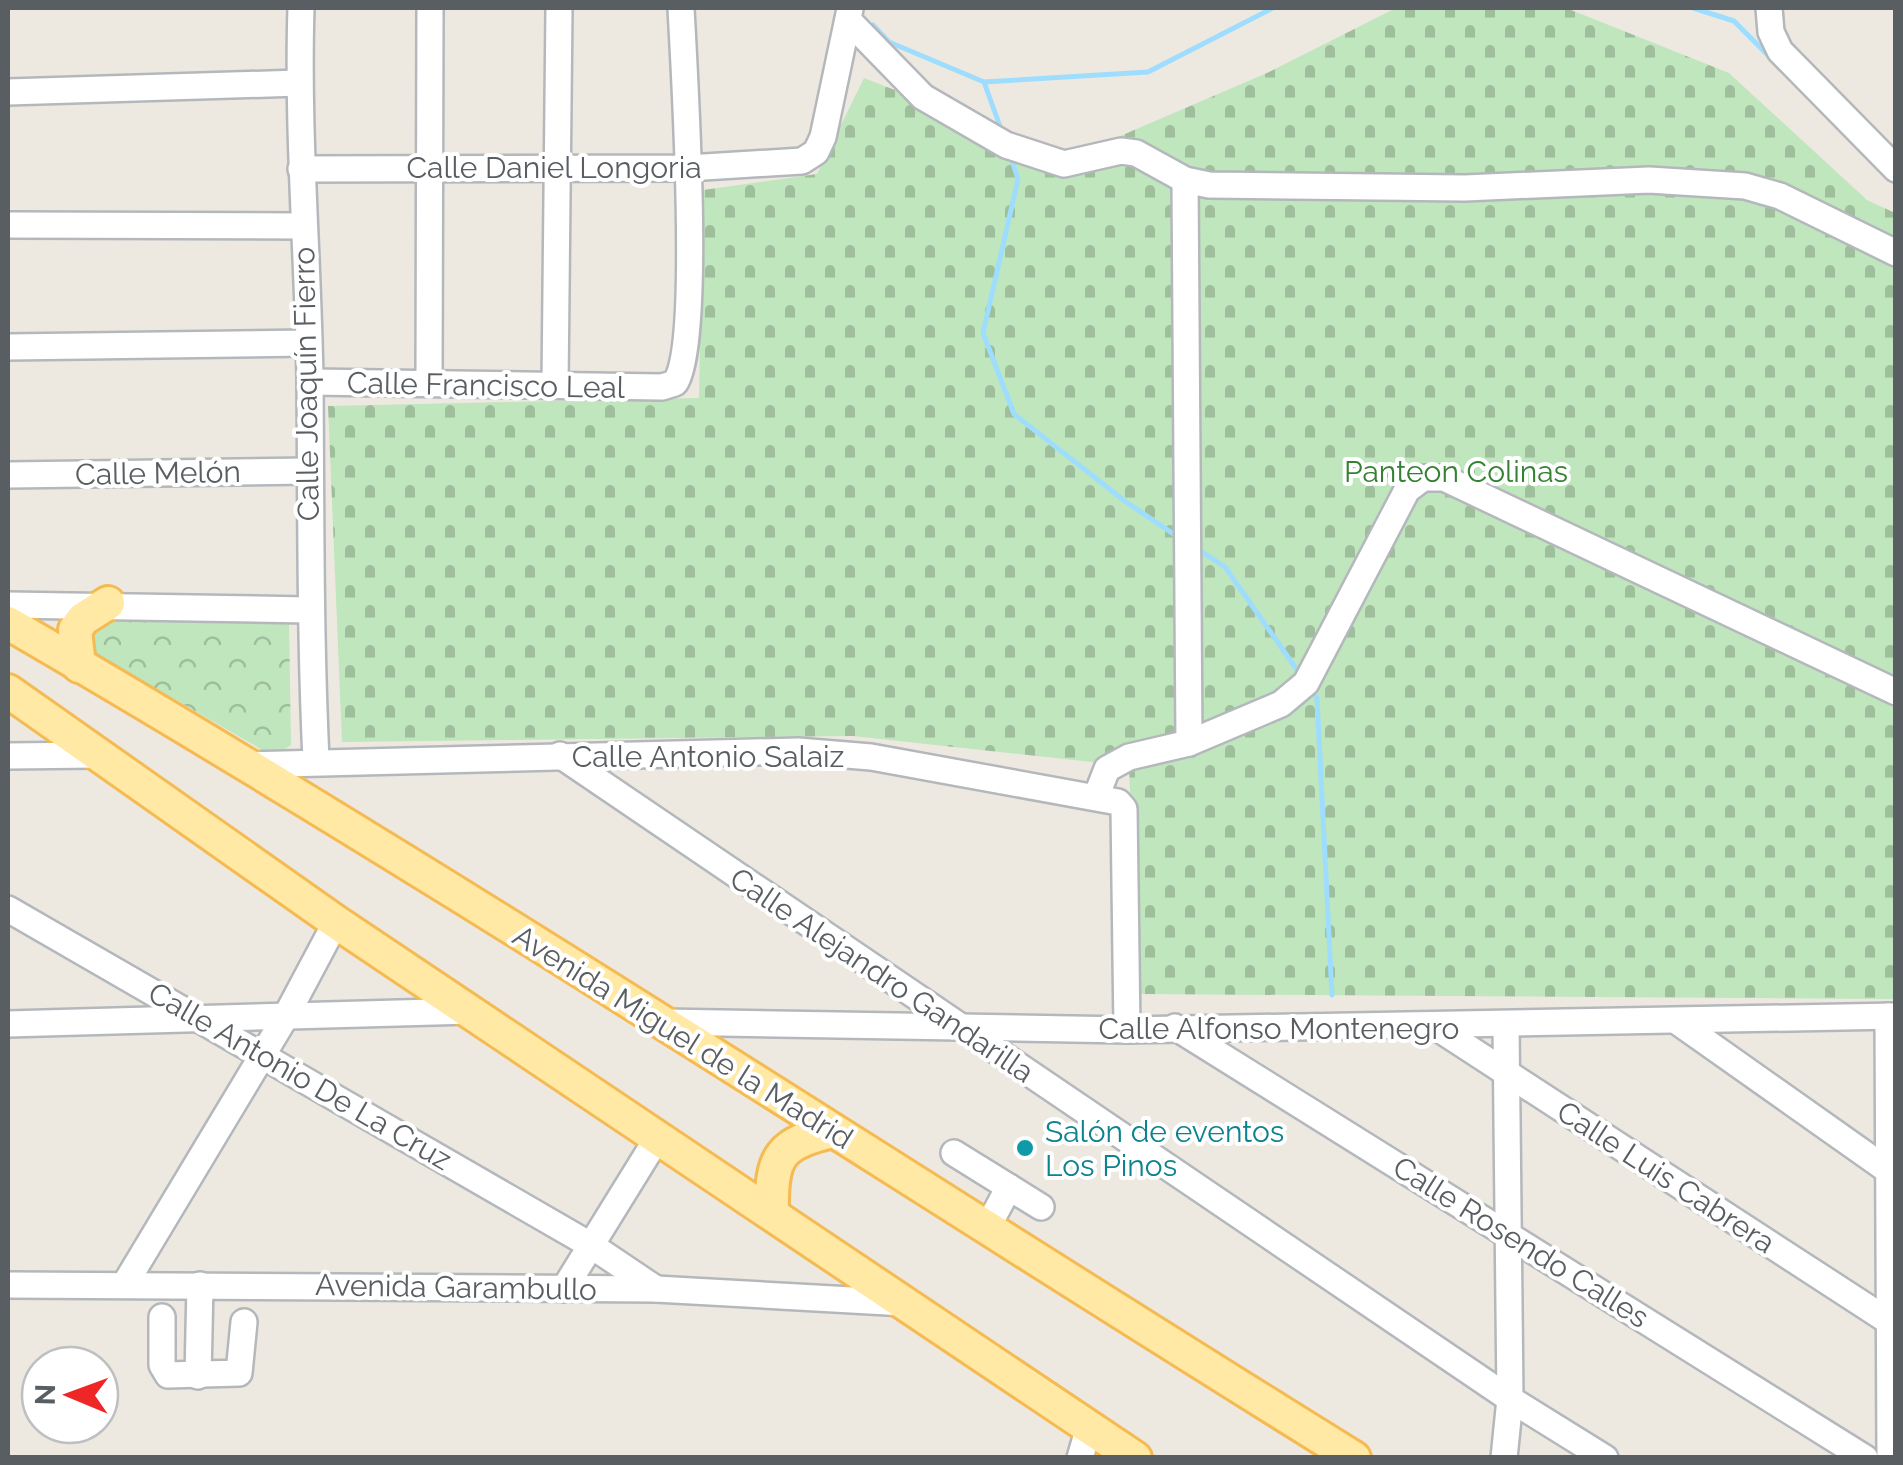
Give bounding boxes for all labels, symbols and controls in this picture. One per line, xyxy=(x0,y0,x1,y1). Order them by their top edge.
street label: Calle Daniel Longoria xyxy=(406,150,702,185)
street label: Calle Joaquín Fierro xyxy=(286,247,326,521)
street label: Calle Francisco Leal xyxy=(347,365,626,405)
street label: Calle Melón xyxy=(75,454,241,492)
park label: Panteon Colinas xyxy=(1344,454,1568,489)
street label: Calle Antonio Salaiz xyxy=(572,739,844,774)
street label: Calle Alejandro Gandarilla xyxy=(724,860,1040,1090)
street label: Avenida Miguel de la Madrid xyxy=(507,918,859,1156)
street label: Calle Antonio De La Cruz xyxy=(142,975,458,1177)
street label: Calle Alfonso Montenegro xyxy=(1099,1011,1459,1046)
street label: Calle Luis Cabrera xyxy=(1551,1094,1781,1260)
place label: Salón de eventos Los Pinos xyxy=(1045,1114,1284,1183)
marker: Salón de eventos Los Pinos xyxy=(1014,1137,1036,1159)
street label: Calle Rosendo Calles xyxy=(1387,1149,1655,1335)
street label: Avenida Garambullo xyxy=(315,1267,597,1307)
north arrow xyxy=(20,1345,120,1445)
text: N xyxy=(29,1384,62,1406)

